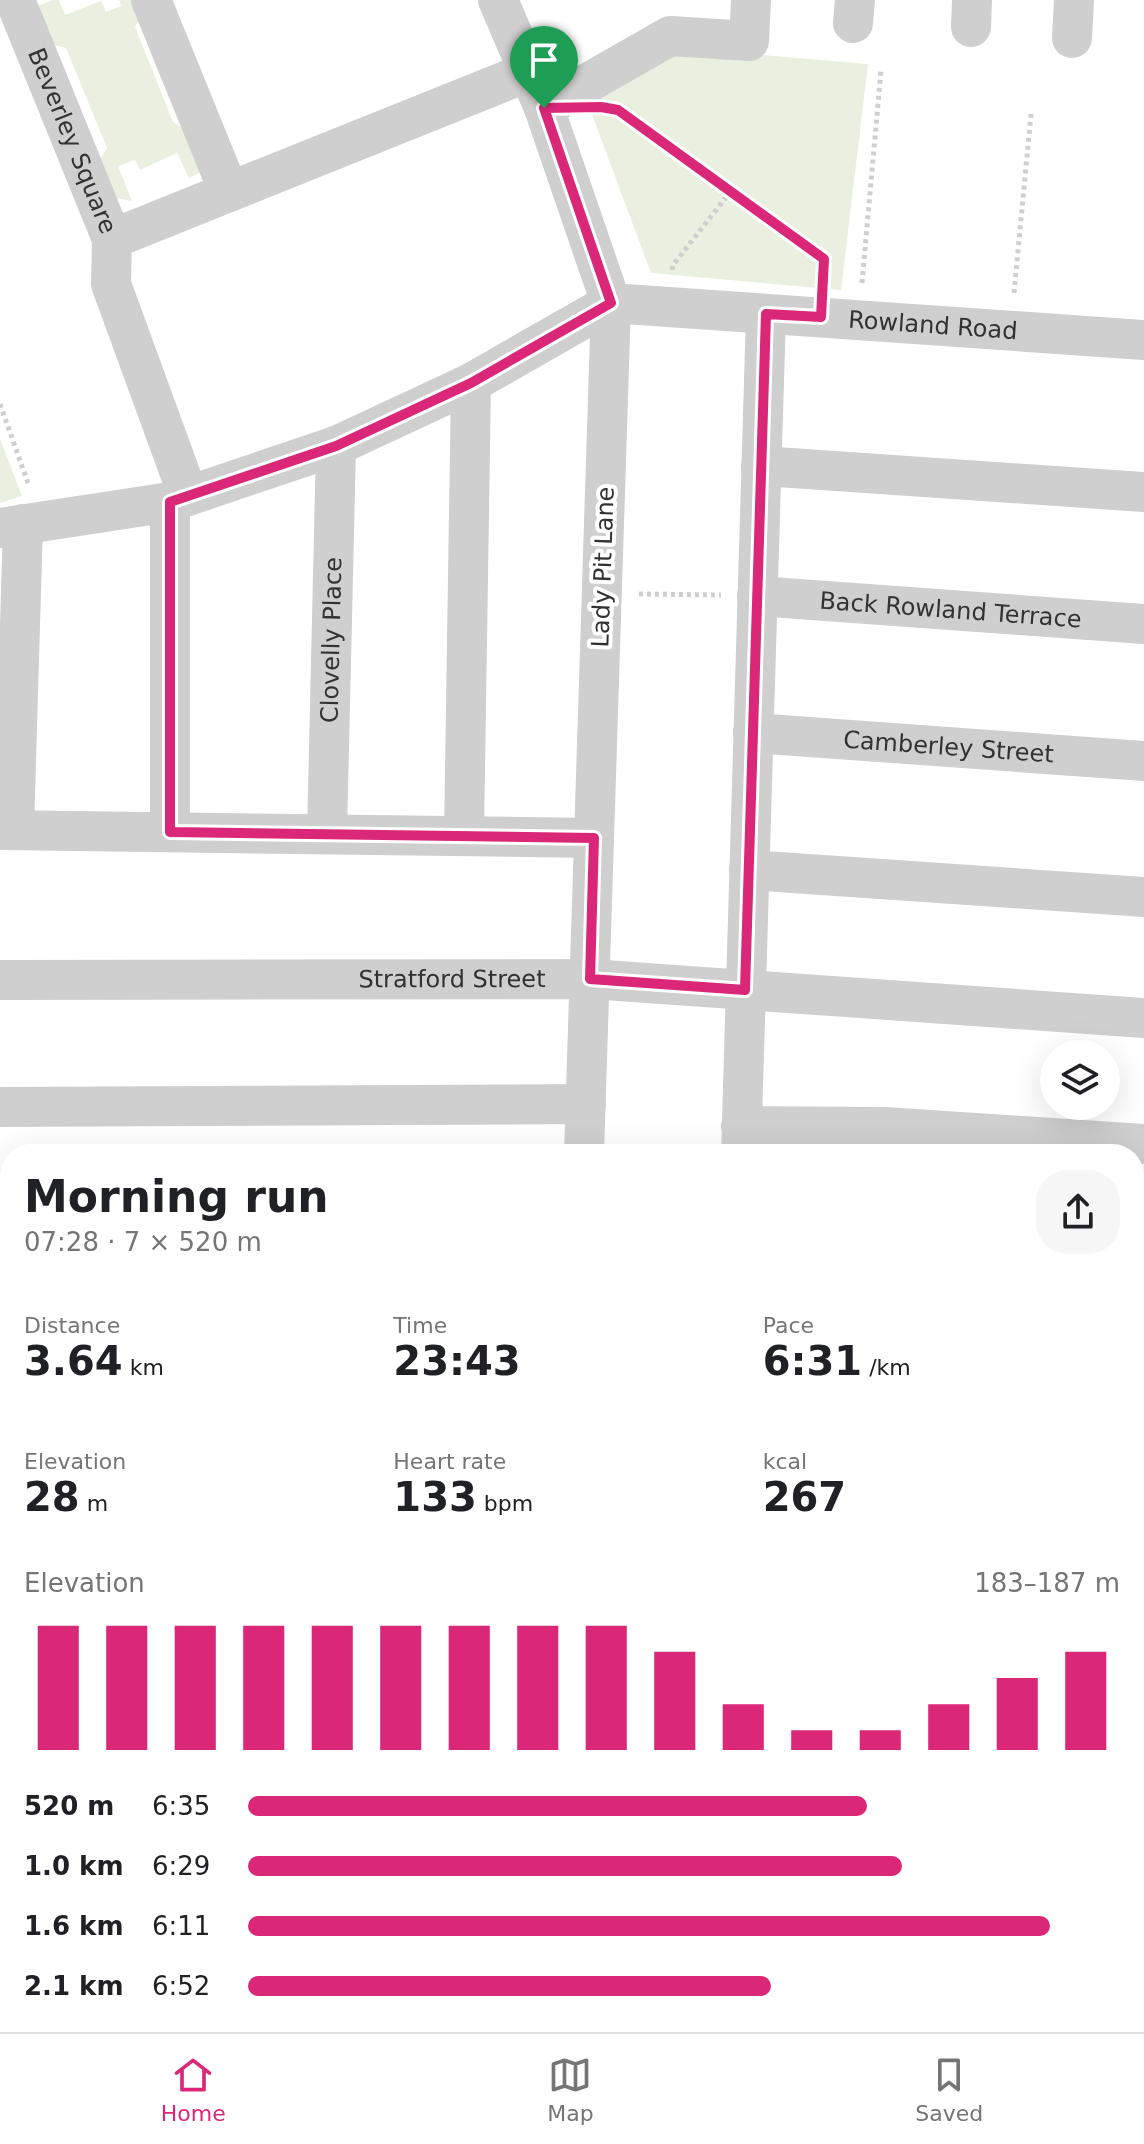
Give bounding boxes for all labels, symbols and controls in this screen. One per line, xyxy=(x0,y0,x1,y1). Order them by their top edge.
pin xyxy=(510,26,578,108)
icon: arrive xyxy=(522,38,566,82)
street label: Beverley Square xyxy=(22,44,122,238)
street label: Rowland Road xyxy=(847,305,1018,345)
street label: Lady Pit Lane xyxy=(586,486,620,648)
street label: Clovelly Place xyxy=(316,557,347,723)
street label: Back Rowland Terrace xyxy=(818,587,1083,633)
street label: Camberley Street xyxy=(842,726,1055,768)
street label: Stratford Street xyxy=(358,965,546,993)
map controls xyxy=(1040,1040,1120,1120)
button: layers xyxy=(1040,1040,1120,1120)
button: share xyxy=(1036,1170,1120,1254)
text: Morning run xyxy=(24,1171,329,1222)
text: 07:28 · 7 × 520 m xyxy=(24,1227,262,1257)
text: Distance xyxy=(24,1313,120,1338)
text: Time xyxy=(393,1313,447,1338)
text: Pace xyxy=(763,1313,814,1338)
text: 3.64 xyxy=(24,1338,123,1384)
text: 23:43 xyxy=(393,1338,521,1384)
text: 6:31 xyxy=(763,1338,862,1384)
text: km xyxy=(123,1355,164,1380)
text: /km xyxy=(862,1355,911,1380)
text: Elevation xyxy=(24,1449,126,1474)
text: Heart rate xyxy=(393,1449,506,1474)
text: kcal xyxy=(763,1449,807,1474)
text: 28 xyxy=(24,1474,80,1520)
text: 133 xyxy=(393,1474,477,1520)
text: 267 xyxy=(763,1474,846,1520)
text: m xyxy=(80,1491,108,1516)
text: bpm xyxy=(477,1491,533,1516)
text: Elevation xyxy=(24,1568,145,1598)
text: 183–187 m xyxy=(974,1568,1120,1598)
text: 520 m xyxy=(24,1791,114,1821)
text: 6:35 xyxy=(152,1791,210,1821)
text: 1.0 km xyxy=(24,1851,124,1881)
text: 6:29 xyxy=(152,1851,210,1881)
text: 1.6 km xyxy=(24,1911,124,1941)
text: 6:11 xyxy=(152,1911,210,1941)
text: 2.1 km xyxy=(24,1971,124,2001)
text: 6:52 xyxy=(152,1971,210,2001)
tab: Home xyxy=(161,2053,226,2126)
tab: Map xyxy=(547,2053,594,2126)
tab: Saved xyxy=(915,2053,983,2126)

